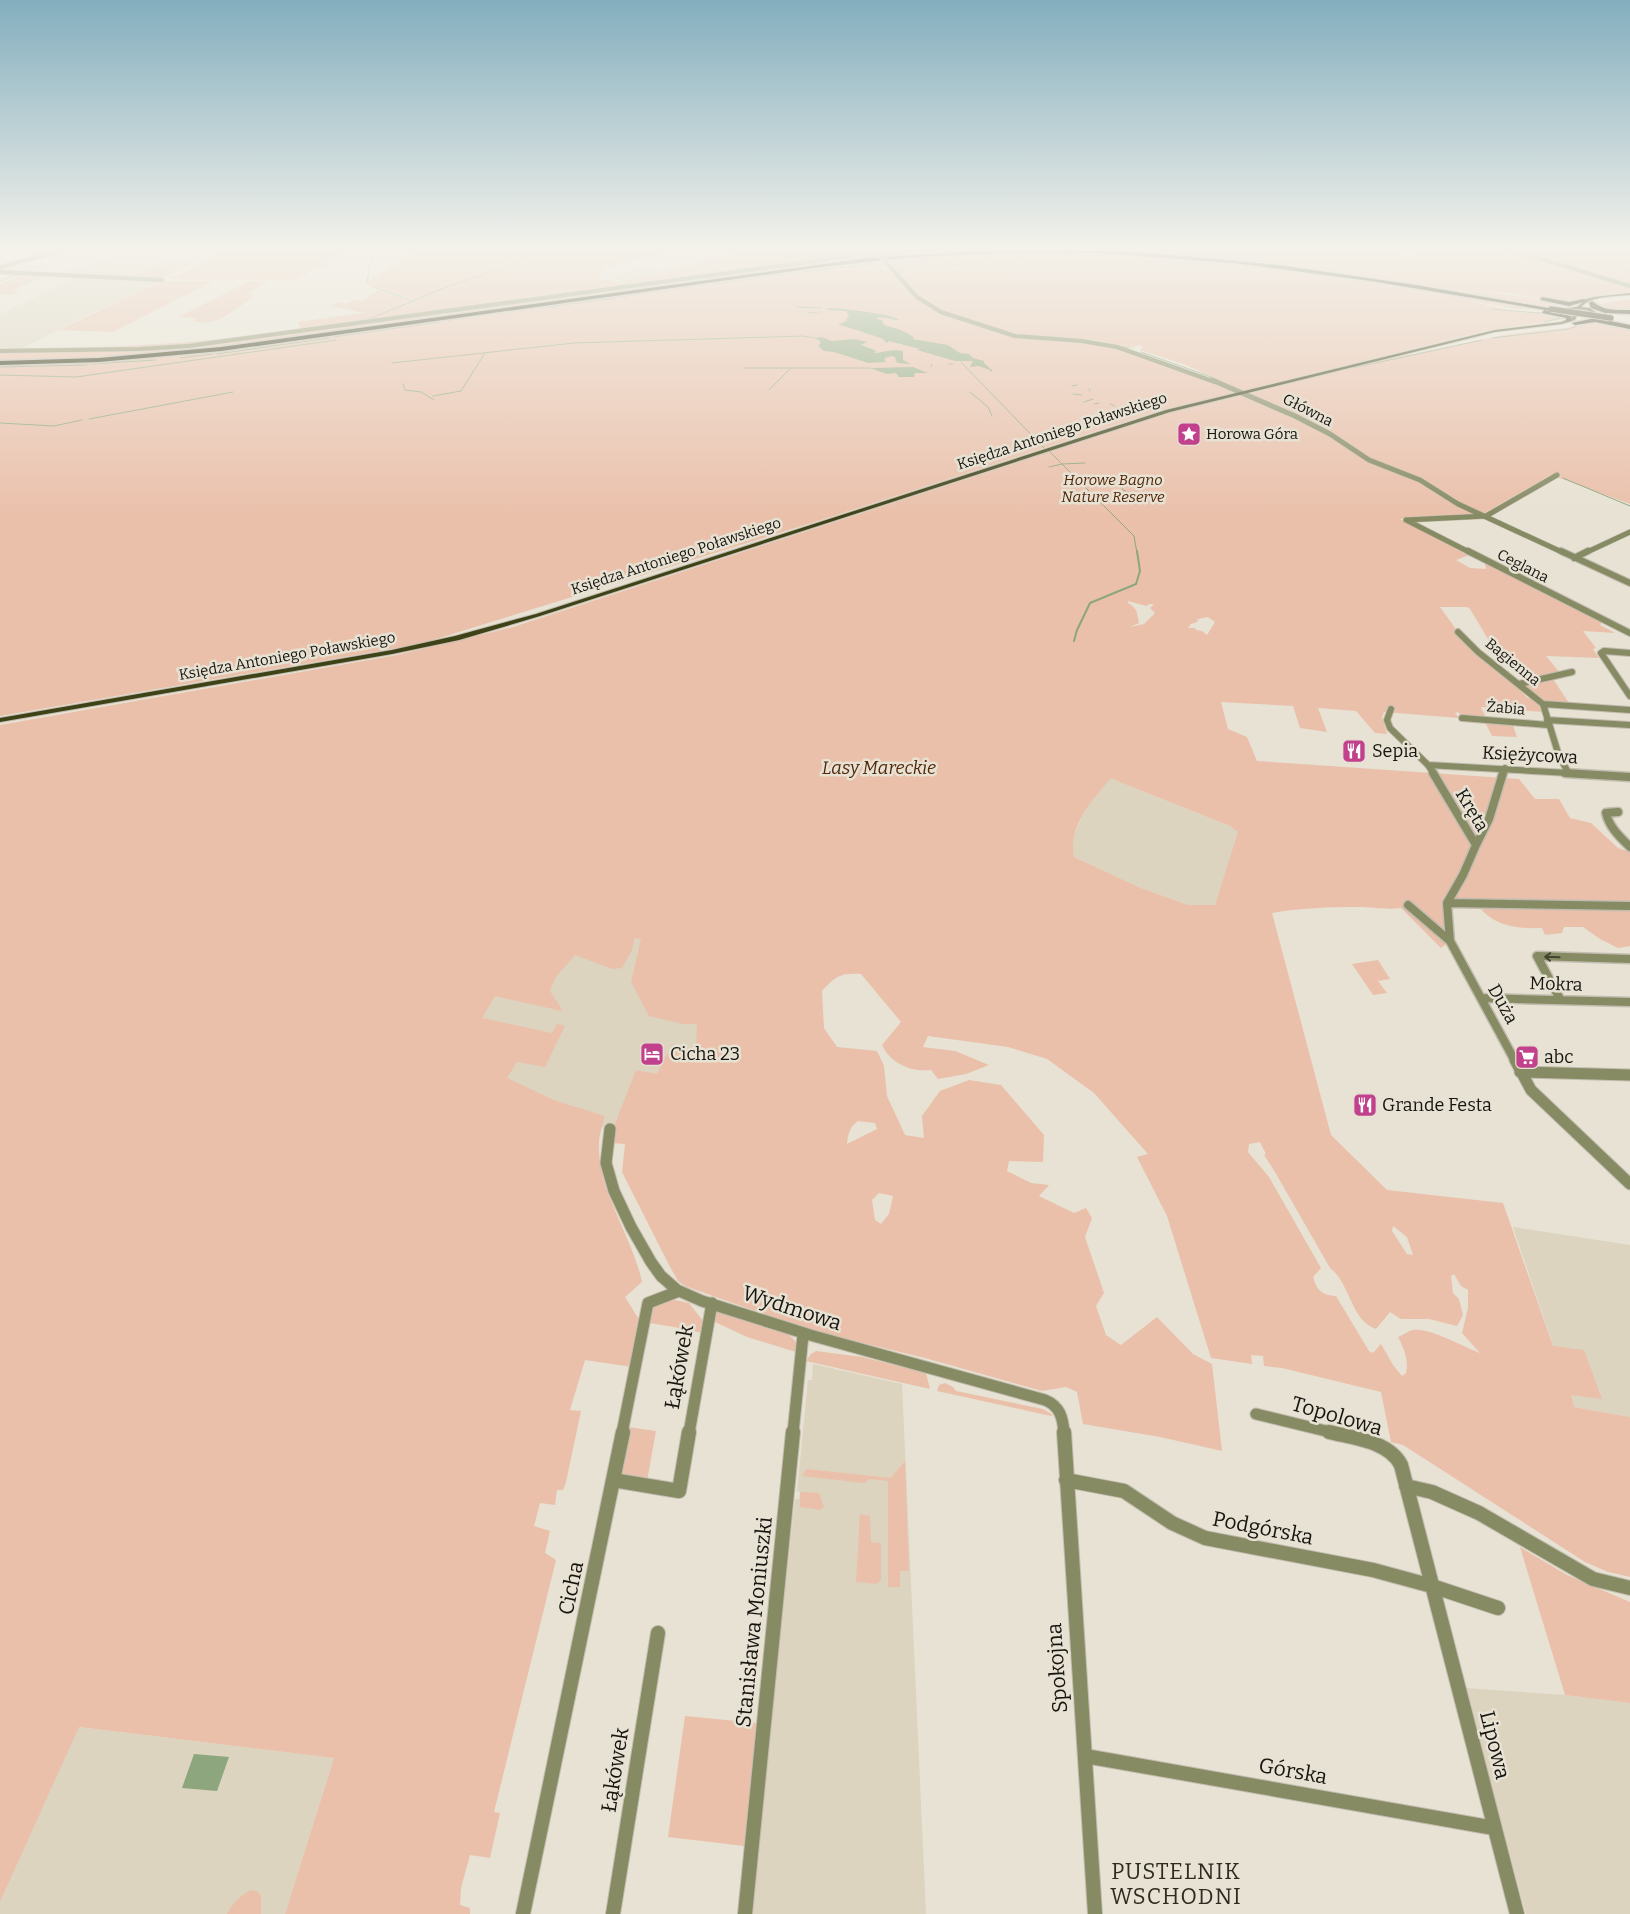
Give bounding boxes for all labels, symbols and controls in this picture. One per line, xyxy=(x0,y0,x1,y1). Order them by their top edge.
street label: Księdza Antoniego Poławskiego xyxy=(955,389,1169,473)
street label: Główna xyxy=(1280,390,1336,430)
place icon: Horowa Góra xyxy=(1176,421,1202,447)
place label: Horowa Góra xyxy=(1206,425,1298,443)
park label: Horowe Bagno Nature Reserve xyxy=(1061,471,1165,506)
street label: Księdza Antoniego Poławskiego xyxy=(569,514,783,598)
street label: Ceglana xyxy=(1494,545,1552,587)
street label: Księdza Antoniego Poławskiego xyxy=(177,628,397,684)
street label: Bagienna xyxy=(1482,634,1544,690)
street label: Żabia xyxy=(1486,697,1526,719)
restaurant icon: Sepia xyxy=(1341,738,1367,764)
place label: Sepia xyxy=(1372,740,1418,762)
street label: Księżycowa xyxy=(1481,741,1579,769)
park label: Lasy Mareckie xyxy=(822,757,936,779)
street label: Kręta xyxy=(1451,785,1493,836)
one-way arrow xyxy=(1544,952,1560,962)
street label: Mokra xyxy=(1529,972,1583,996)
street label: Duża xyxy=(1483,980,1523,1028)
hotel icon: Cicha 23 xyxy=(639,1041,665,1067)
place label: Cicha 23 xyxy=(670,1043,740,1065)
supermarket icon: abc xyxy=(1514,1044,1540,1070)
place label: abc xyxy=(1544,1046,1574,1068)
restaurant icon: Grande Festa xyxy=(1352,1092,1378,1118)
place label: Grande Festa xyxy=(1382,1094,1492,1116)
street label: Wydmowa xyxy=(739,1280,845,1336)
street label: Łąkówek xyxy=(659,1322,699,1412)
street label: Topolowa xyxy=(1288,1391,1386,1442)
street label: Podgórska xyxy=(1210,1506,1316,1551)
street label: Stanisława Moniuszki xyxy=(730,1515,778,1729)
street label: Cicha xyxy=(553,1558,589,1617)
street label: Spokojna xyxy=(1041,1622,1073,1714)
street label: Lipowa xyxy=(1474,1708,1516,1782)
street label: Łąkówek xyxy=(595,1725,635,1814)
street label: Górska xyxy=(1257,1752,1330,1790)
district label: PUSTELNIK WSCHODNI xyxy=(1110,1858,1242,1910)

